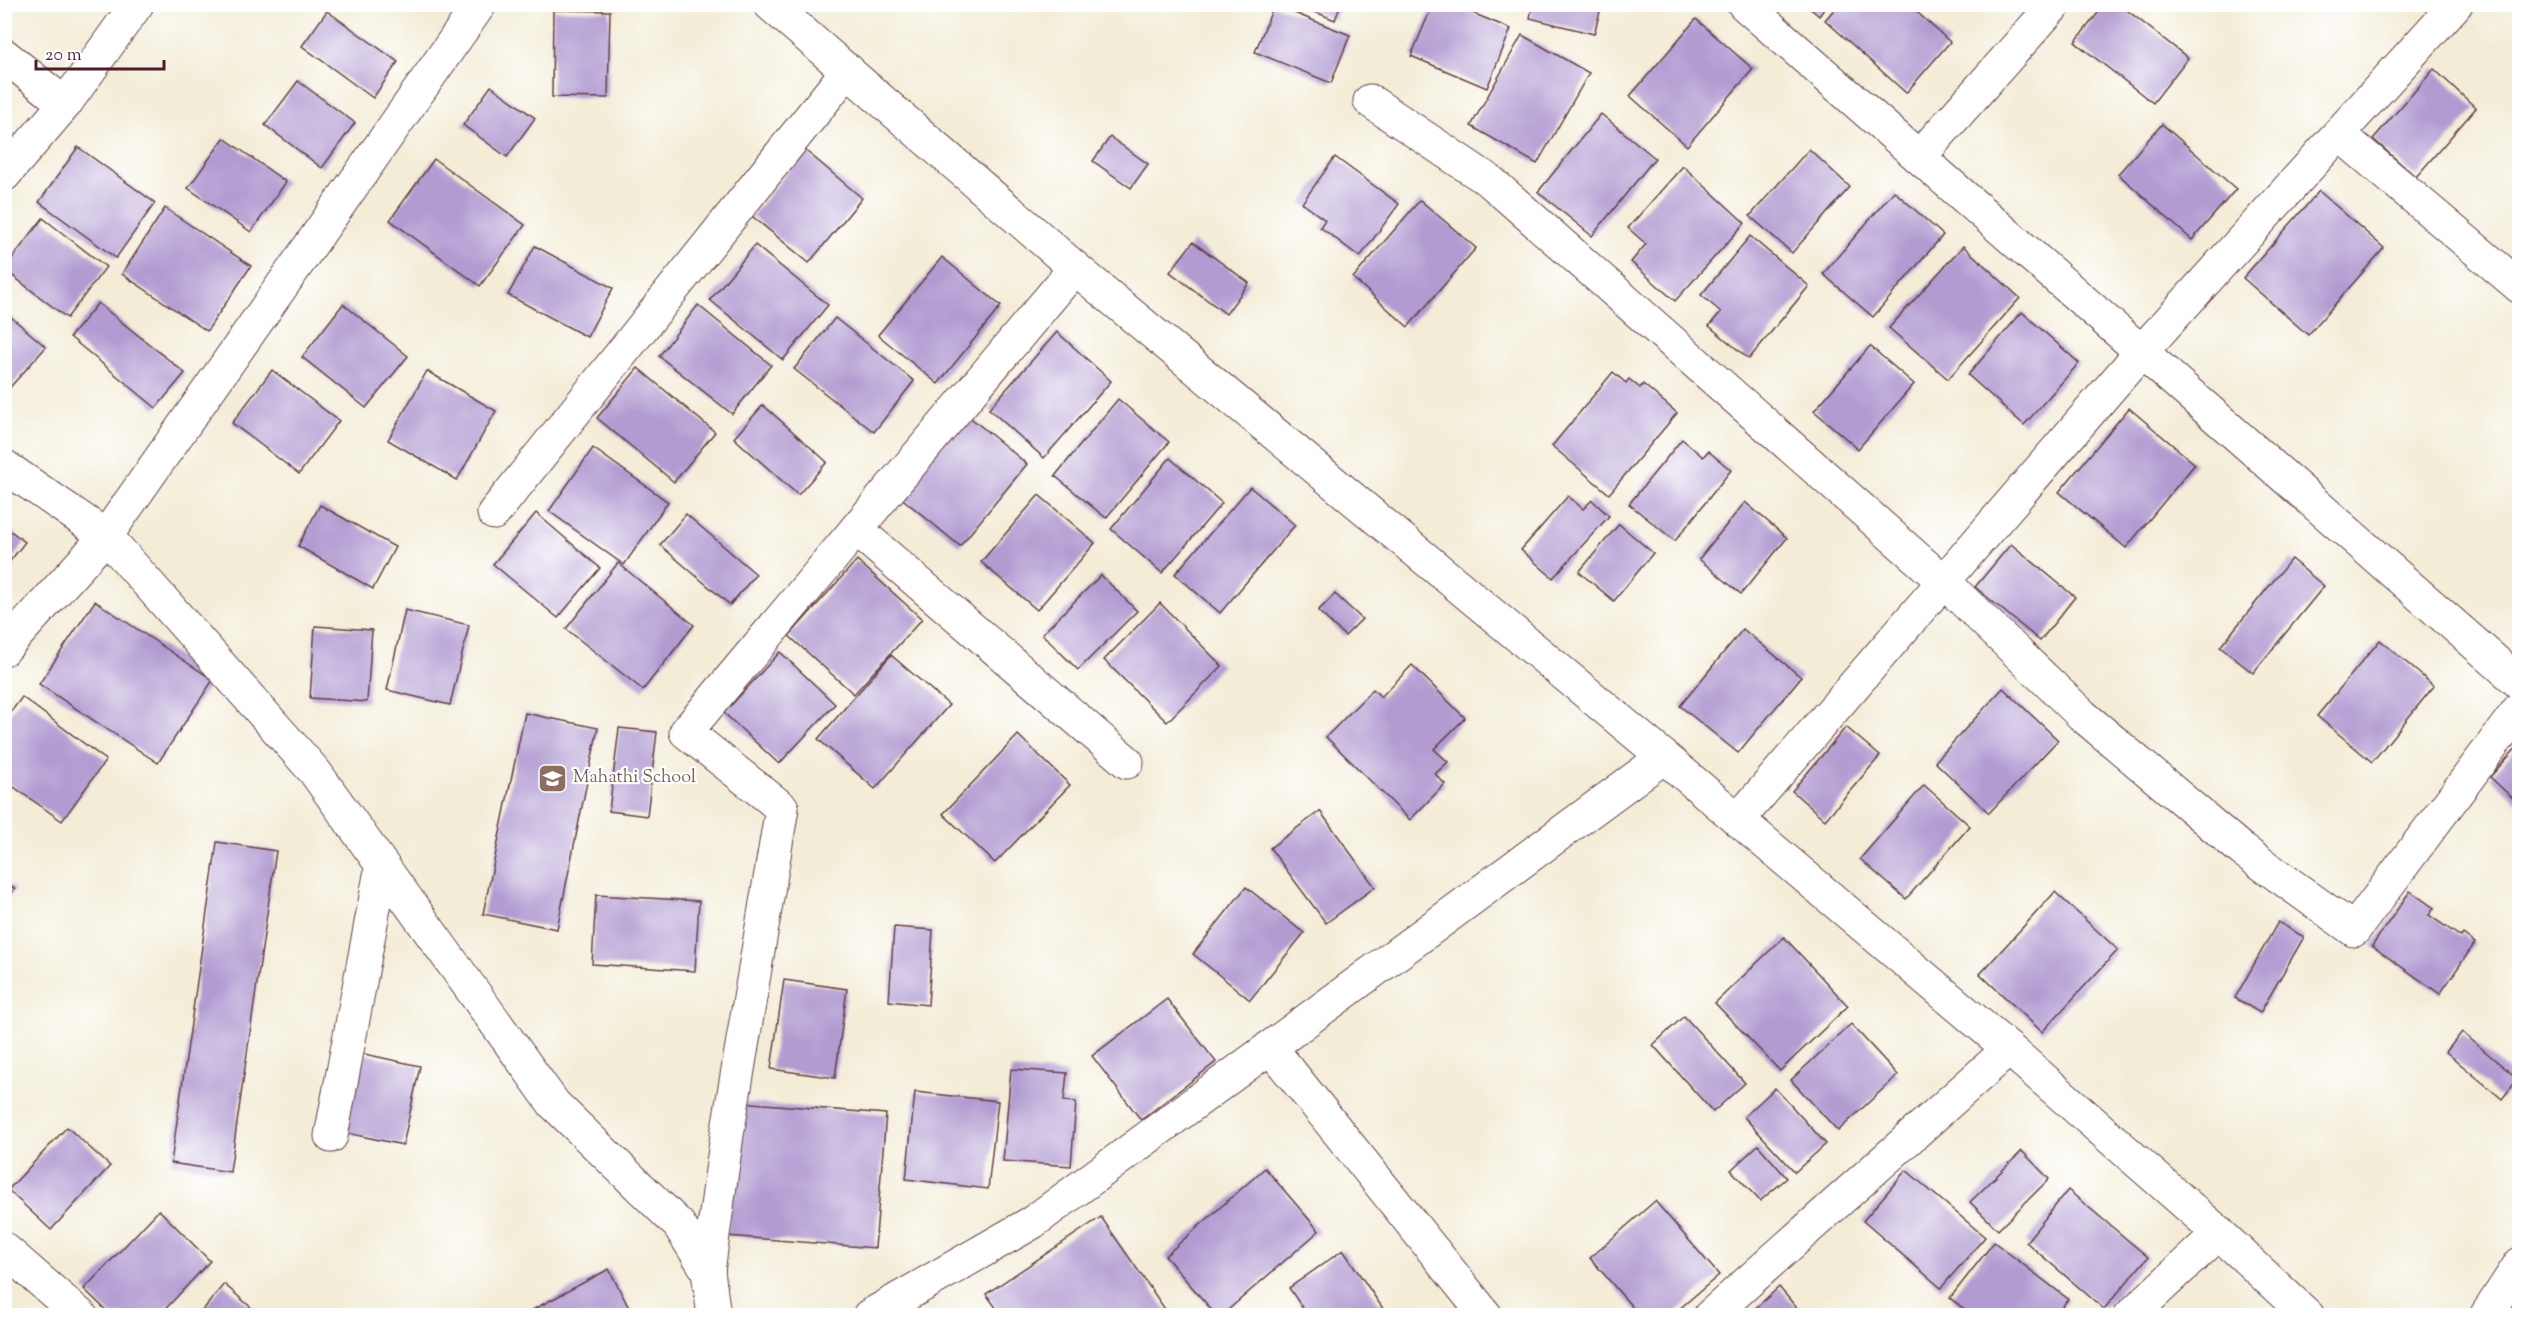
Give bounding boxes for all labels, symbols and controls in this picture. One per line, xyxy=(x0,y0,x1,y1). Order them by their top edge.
scale bar xyxy=(36,33,164,71)
text: 20 m xyxy=(45,43,82,69)
school or university icon: Mahathi School xyxy=(536,762,568,794)
place label: Mahathi School xyxy=(573,765,696,791)

